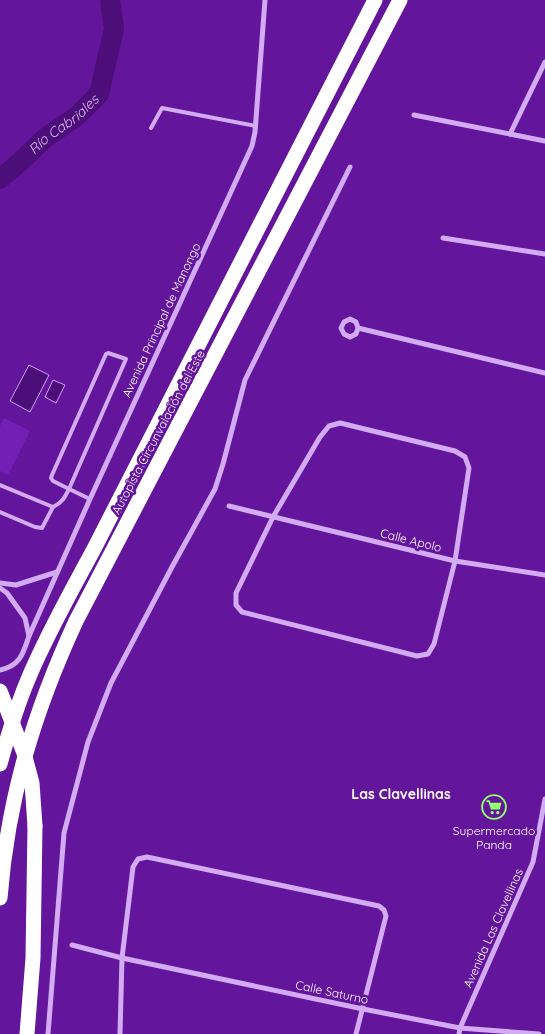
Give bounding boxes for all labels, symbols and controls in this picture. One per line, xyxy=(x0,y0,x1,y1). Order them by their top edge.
water label: Río Cabriales xyxy=(25,90,103,158)
street label: Avenida Principal de Manongo xyxy=(119,240,203,400)
street label: Autopista Circunvalación del Este xyxy=(108,347,208,517)
street label: Calle Apolo xyxy=(379,525,443,555)
district label: Las Clavellinas xyxy=(351,785,451,803)
supermarket icon: Supermercado Panda xyxy=(481,794,507,820)
place label: Supermercado Panda xyxy=(453,823,535,852)
street label: Avenida Las Clavellinas xyxy=(460,866,526,990)
street label: Calle Saturno xyxy=(294,977,370,1007)

